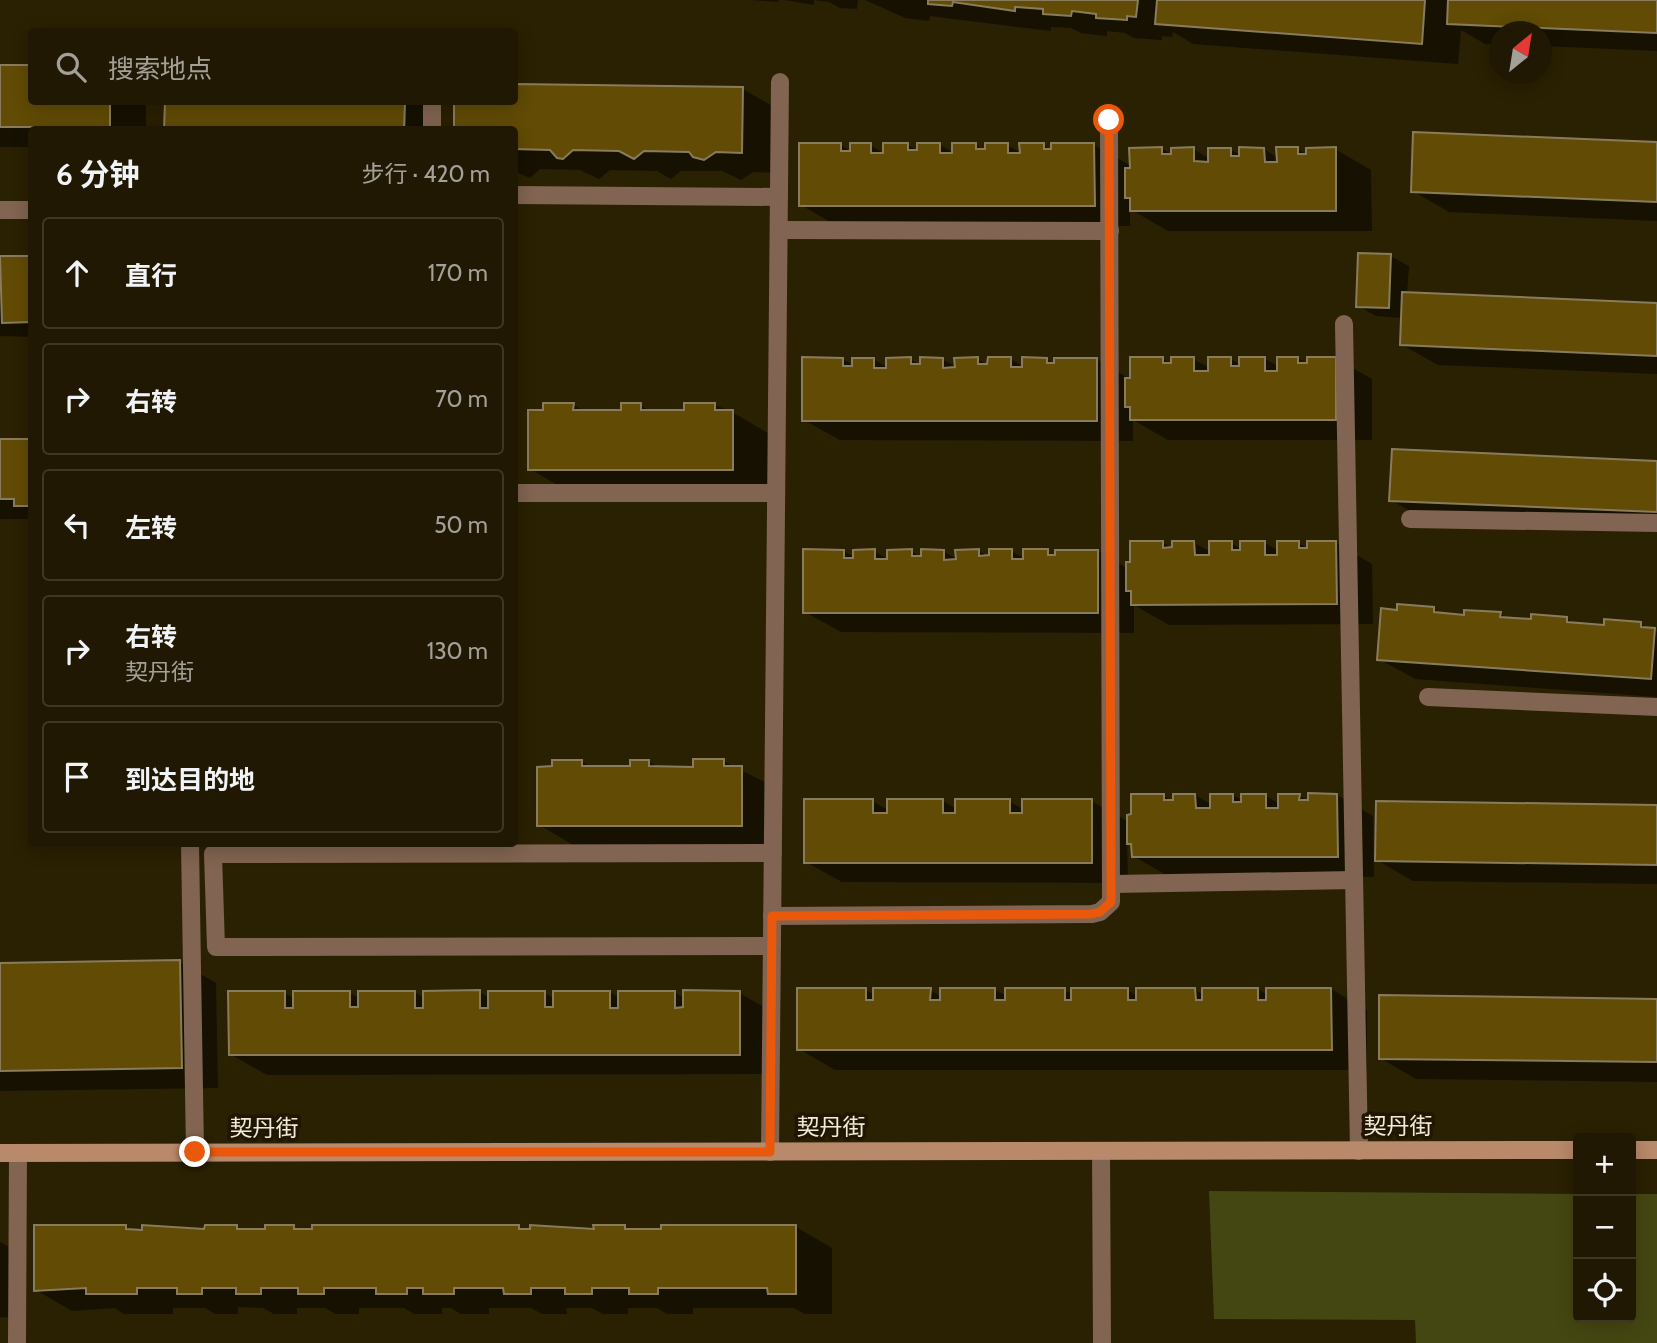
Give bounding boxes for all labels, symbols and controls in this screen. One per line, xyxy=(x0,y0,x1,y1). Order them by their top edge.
north arrow xyxy=(1489,21,1552,84)
search box xyxy=(28,28,518,105)
icon: search xyxy=(52,48,90,86)
text: 搜索地点 xyxy=(108,53,212,85)
route start xyxy=(1093,104,1124,135)
text: 6 分钟 xyxy=(56,156,140,193)
text: 步行 · 420 m xyxy=(361,160,490,188)
icon: ahead xyxy=(58,254,96,292)
text: 170 m xyxy=(428,259,488,287)
text: 直行 xyxy=(125,260,177,292)
icon: right xyxy=(58,380,96,418)
text: 70 m xyxy=(435,385,488,413)
text: 右转 xyxy=(125,386,177,418)
icon: left xyxy=(58,506,96,544)
text: 50 m xyxy=(434,511,488,539)
text: 左转 xyxy=(125,512,177,544)
text: 右转 xyxy=(125,621,177,653)
icon: right xyxy=(58,632,96,670)
text: 130 m xyxy=(427,637,488,665)
text: 契丹街 xyxy=(125,658,194,686)
icon: arrive xyxy=(58,758,96,796)
text: 到达目的地 xyxy=(125,764,255,796)
street label: 契丹街 xyxy=(1364,1112,1433,1140)
street label: 契丹街 xyxy=(797,1113,866,1141)
street label: 契丹街 xyxy=(230,1114,299,1142)
map controls xyxy=(1573,1133,1636,1322)
button: + xyxy=(1573,1133,1636,1196)
route end xyxy=(179,1136,210,1167)
button: − xyxy=(1573,1196,1636,1259)
button: locate xyxy=(1573,1259,1636,1322)

